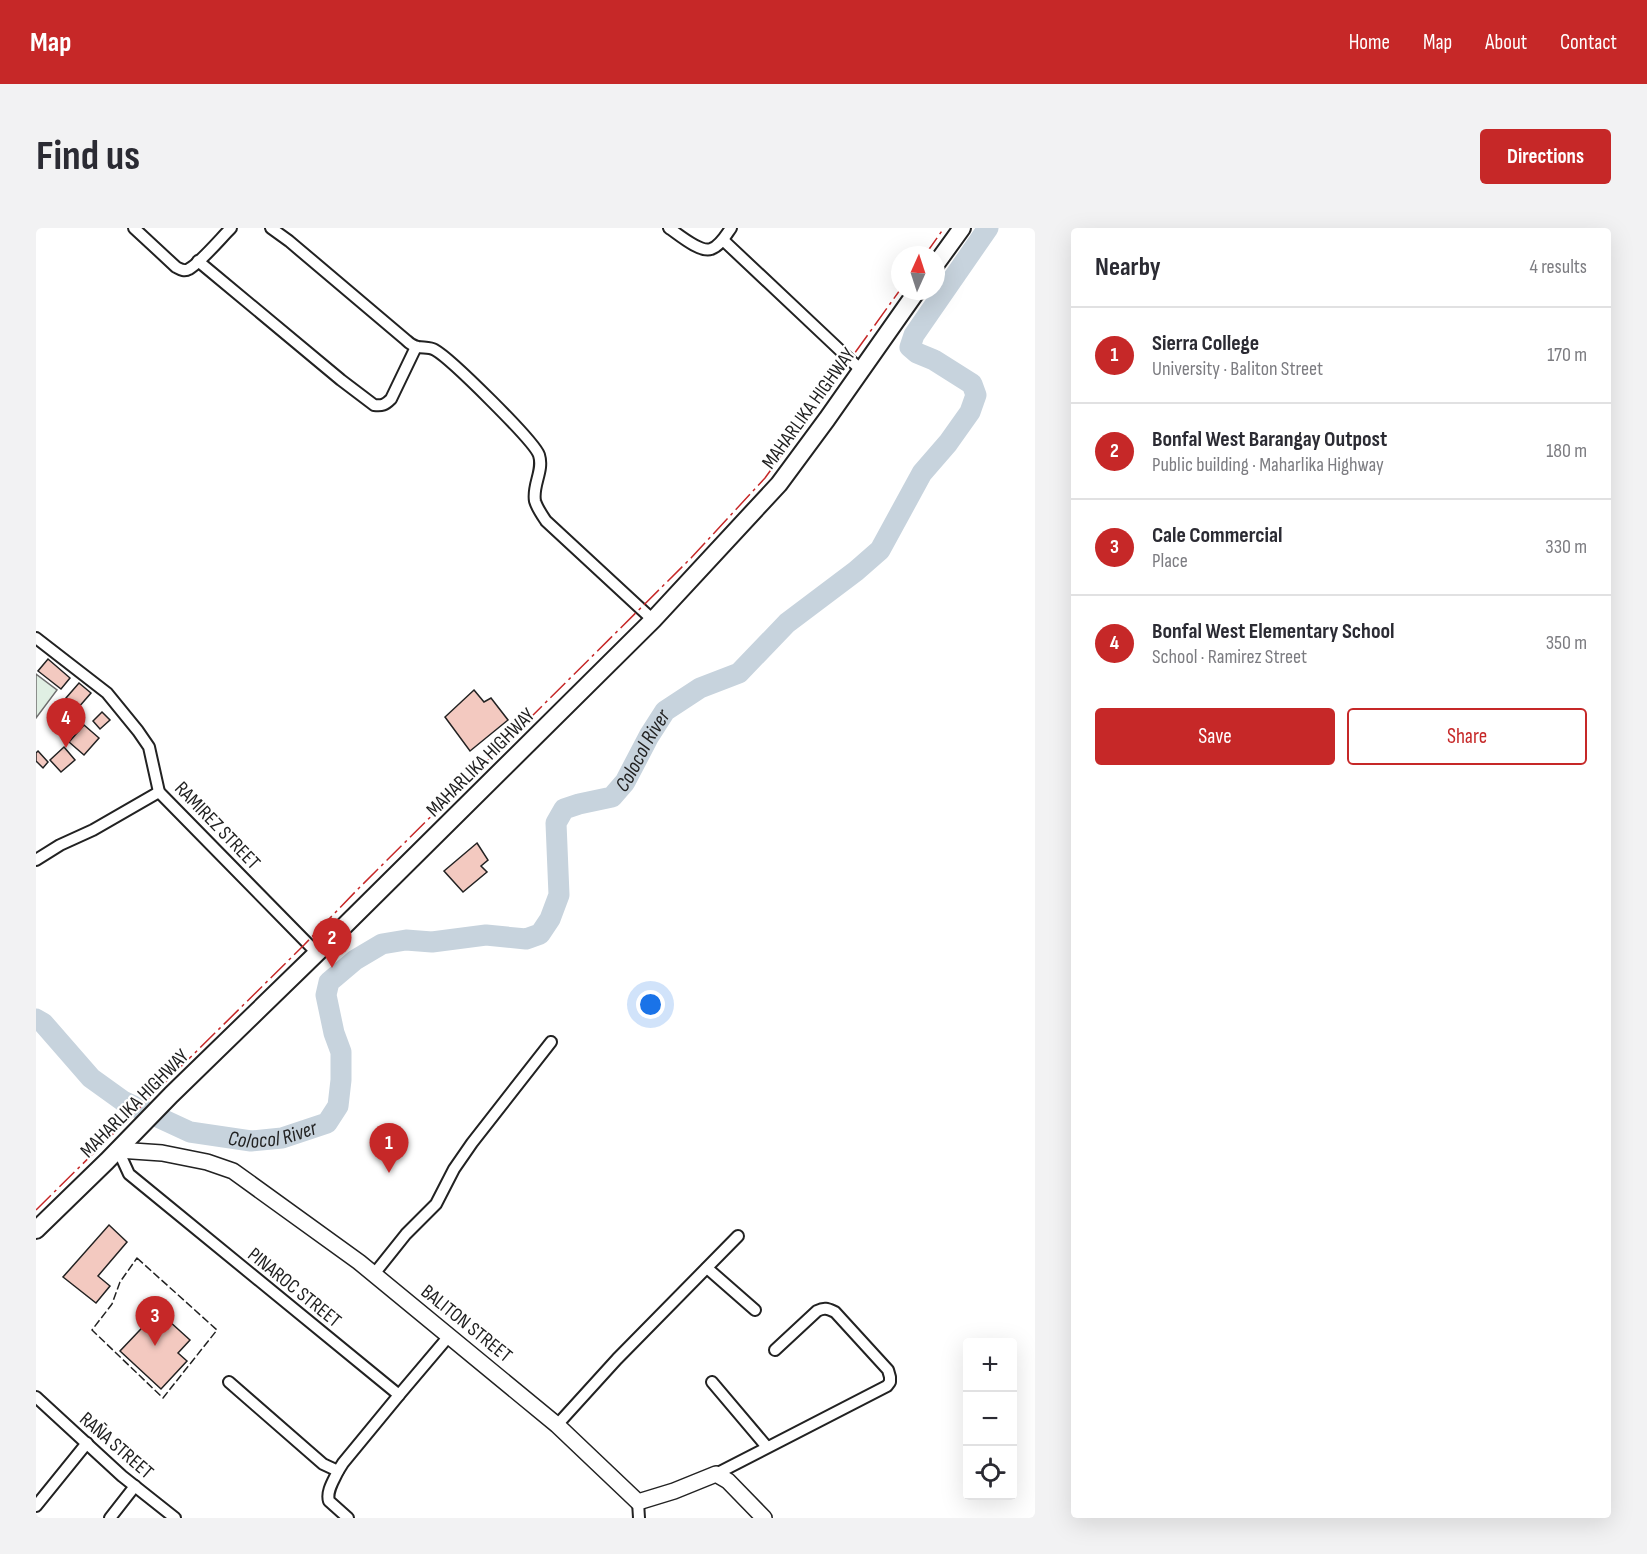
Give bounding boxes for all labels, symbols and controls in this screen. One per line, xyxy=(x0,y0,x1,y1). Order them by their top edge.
text: Map xyxy=(30,26,71,59)
text: Home xyxy=(1349,30,1390,55)
text: Map xyxy=(1423,30,1452,55)
text: About xyxy=(1485,30,1527,55)
text: Contact xyxy=(1560,30,1617,55)
button: Directions xyxy=(1480,129,1611,184)
text: Find us xyxy=(36,131,140,182)
north arrow xyxy=(891,246,945,300)
text: Nearby xyxy=(1095,252,1161,283)
text: 4 results xyxy=(1530,255,1587,279)
text: Sierra College xyxy=(1152,330,1259,357)
street label: MAHARLIKA HIGHWAY xyxy=(757,343,861,474)
text: 1 xyxy=(1111,343,1118,367)
text: 170 m xyxy=(1547,343,1587,367)
text: University · Baliton Street xyxy=(1152,357,1323,381)
text: Bonfal West Barangay Outpost xyxy=(1152,426,1387,453)
text: 2 xyxy=(1110,439,1119,463)
text: 180 m xyxy=(1546,439,1587,463)
text: Public building · Maharlika Highway xyxy=(1152,453,1384,477)
text: Cale Commercial xyxy=(1152,522,1282,549)
text: 3 xyxy=(1110,535,1119,559)
text: 330 m xyxy=(1545,535,1587,559)
text: Place xyxy=(1152,549,1188,573)
text: Bonfal West Elementary School xyxy=(1152,618,1395,645)
text: 4 xyxy=(1110,631,1119,655)
text: 350 m xyxy=(1546,631,1587,655)
text: School · Ramirez Street xyxy=(1152,645,1307,669)
pin: 4 xyxy=(46,698,86,748)
street label: MAHARLIKA HIGHWAY xyxy=(421,703,540,822)
water label: Colocol River xyxy=(610,704,676,797)
button: Save xyxy=(1095,708,1335,765)
button: Share xyxy=(1347,708,1587,765)
street label: RAMIREZ STREET xyxy=(169,777,265,875)
pin: 2 xyxy=(312,918,352,968)
your location xyxy=(636,990,665,1019)
street label: MAHARLIKA HIGHWAY xyxy=(75,1044,194,1163)
water label: Colocol River xyxy=(226,1115,321,1154)
pin: 1 xyxy=(370,1124,408,1173)
street label: PINAROC STREET xyxy=(243,1243,346,1333)
street label: BALITON STREET xyxy=(416,1280,517,1368)
pin: 3 xyxy=(136,1296,174,1346)
map controls xyxy=(963,1338,1017,1500)
button: + xyxy=(963,1338,1017,1392)
button: − xyxy=(963,1392,1017,1446)
street label: RAÑA STREET xyxy=(75,1407,158,1484)
button: locate xyxy=(963,1446,1017,1500)

